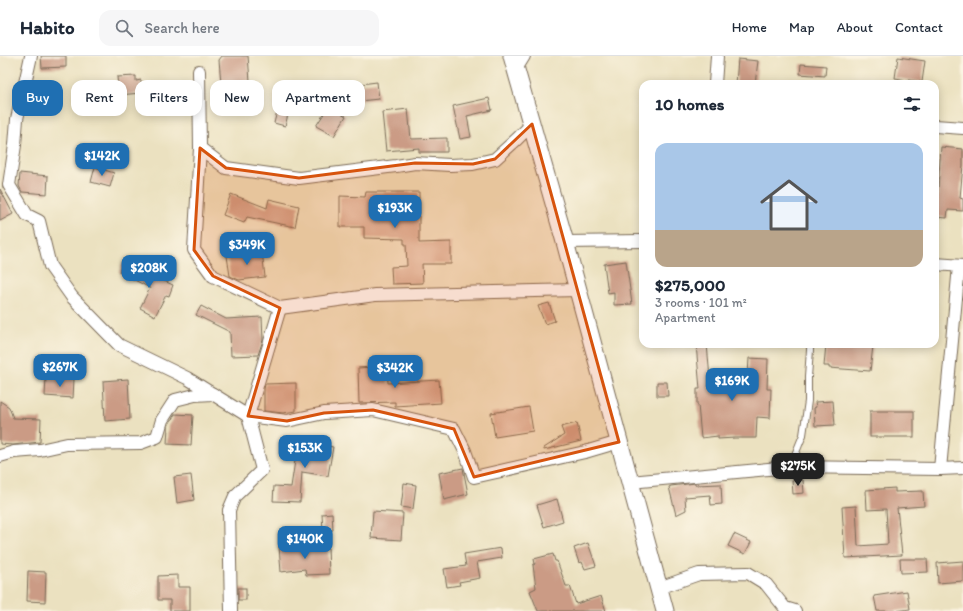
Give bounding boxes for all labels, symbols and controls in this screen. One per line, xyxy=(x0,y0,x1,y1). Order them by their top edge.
search box xyxy=(99,10,379,46)
text: Habito xyxy=(20,16,75,39)
icon: search xyxy=(113,17,135,39)
text: Search here xyxy=(145,19,220,37)
text: Home xyxy=(732,19,767,36)
text: Map xyxy=(789,19,815,36)
text: About xyxy=(837,19,873,36)
text: Contact xyxy=(895,19,943,36)
chip: Buy xyxy=(12,80,63,116)
chip: Rent xyxy=(71,80,127,116)
chip: Filters xyxy=(135,80,202,116)
chip: New xyxy=(210,80,264,116)
chip: Apartment xyxy=(272,80,365,116)
icon: filters xyxy=(901,93,923,115)
text: 10 homes xyxy=(655,94,724,114)
pin: $142K xyxy=(74,143,130,177)
text: $142K xyxy=(84,148,120,163)
icon: home xyxy=(753,169,825,241)
pin: $193K xyxy=(367,195,423,229)
text: $193K xyxy=(378,200,412,215)
pin: $349K xyxy=(219,232,275,266)
text: $349K xyxy=(229,237,265,252)
pin: $208K xyxy=(121,255,177,289)
text: $208K xyxy=(131,260,167,275)
text: $275,000 xyxy=(655,275,725,295)
text: 3 rooms · 101 m² xyxy=(655,295,747,310)
text: Apartment xyxy=(655,310,716,325)
pin: $267K xyxy=(32,354,88,388)
pin: $342K xyxy=(367,355,423,389)
text: $267K xyxy=(42,359,78,374)
text: $342K xyxy=(377,360,413,375)
pin: $169K xyxy=(704,368,760,402)
text: $169K xyxy=(715,373,749,388)
pin: $153K xyxy=(277,435,333,469)
text: $153K xyxy=(288,440,322,455)
pin: $275K xyxy=(770,453,826,487)
text: $275K xyxy=(780,458,816,473)
pin: $140K xyxy=(277,526,333,560)
text: $140K xyxy=(287,531,323,546)

